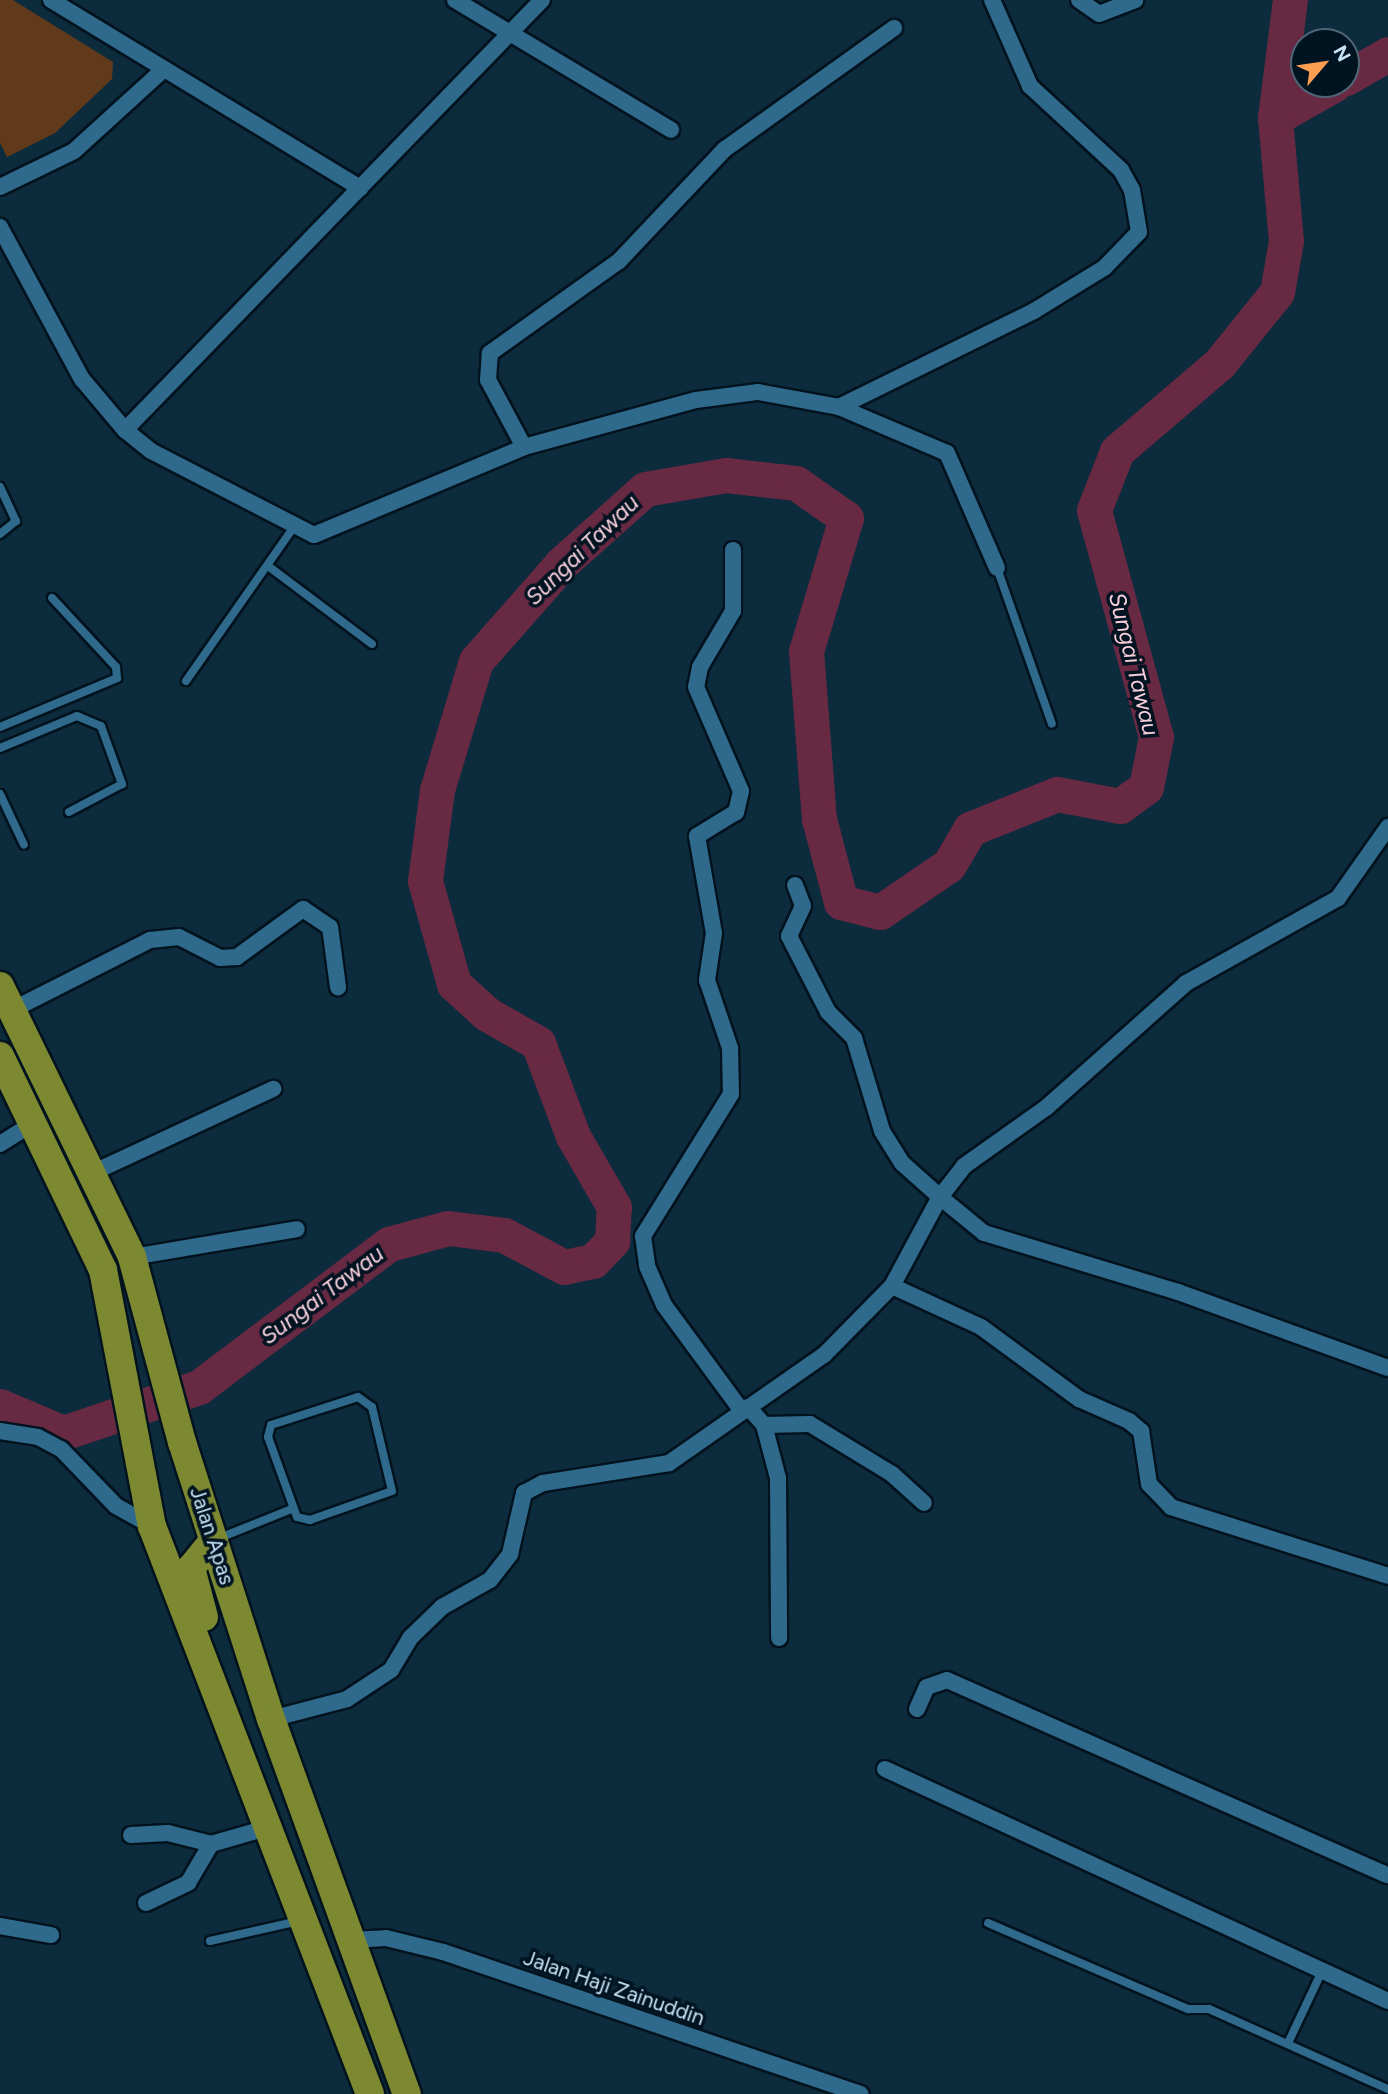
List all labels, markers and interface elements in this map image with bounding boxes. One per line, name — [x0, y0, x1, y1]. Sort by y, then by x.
north arrow — [1290, 28, 1360, 98]
text: N — [1328, 42, 1356, 66]
water label: Sungai Tawau — [520, 489, 644, 611]
water label: Sungai Tawau — [1103, 589, 1165, 739]
water label: Sungai Tawau — [255, 1240, 389, 1350]
street label: Jalan Apas — [184, 1484, 240, 1588]
street label: Jalan Haji Zainuddin — [520, 1945, 708, 2031]

